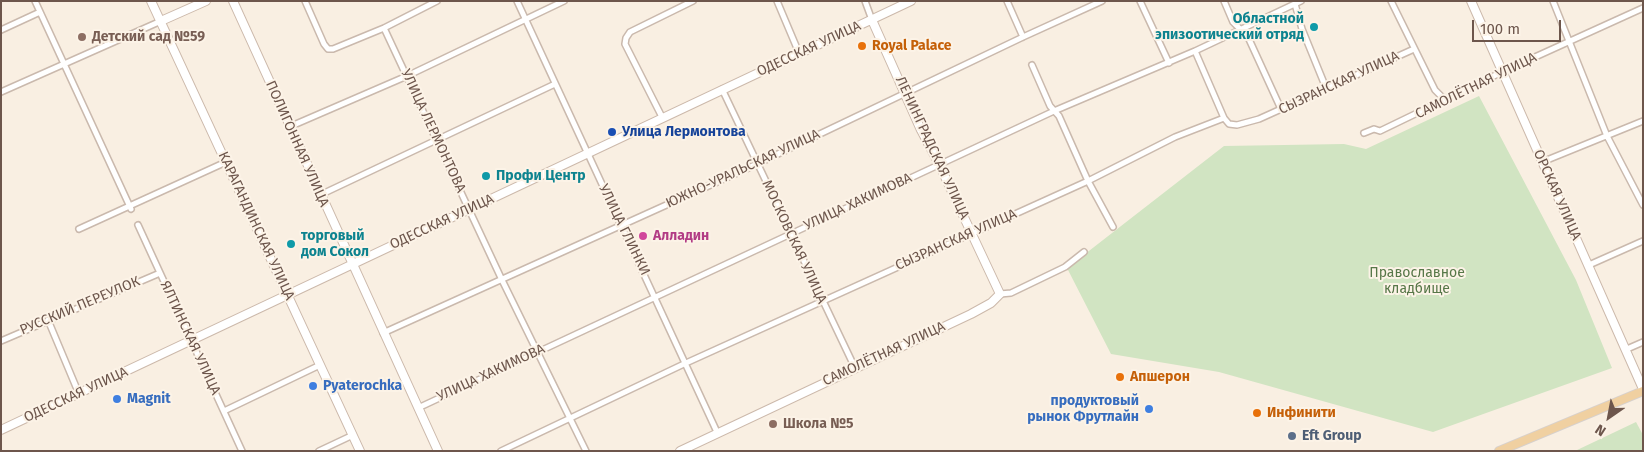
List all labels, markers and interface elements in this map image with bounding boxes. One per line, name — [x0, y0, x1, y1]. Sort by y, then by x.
scale bar — [1474, 10, 1563, 42]
place label: Областной эпизоотический отряд — [1155, 11, 1304, 44]
street label: ОДЕССКАЯ УЛИЦА — [754, 18, 864, 80]
text: 100 m — [1480, 20, 1520, 38]
marker: Областной эпизоотический отряд — [1308, 21, 1320, 33]
place label: Детский сад №59 — [92, 29, 205, 45]
marker: Детский сад №59 — [76, 31, 88, 43]
place label: Royal Palace — [872, 38, 952, 54]
marker: Royal Palace — [856, 40, 868, 52]
street label: СЫЗРАНСКАЯ УЛИЦА — [1276, 48, 1402, 118]
street label: САМОЛЁТНАЯ УЛИЦА — [1413, 49, 1539, 123]
street label: УЛИЦА ЛЕРМОНТОВА — [397, 67, 469, 195]
street label: ЛЕНИНГРАДСКАЯ УЛИЦА — [891, 74, 973, 222]
street label: ПОЛИГОННАЯ УЛИЦА — [262, 78, 332, 210]
place label: Улица Лермонтова — [622, 124, 746, 140]
marker: Улица Лермонтова — [606, 126, 618, 138]
street label: ЮЖНО-УРАЛЬСКАЯ УЛИЦА — [663, 126, 823, 212]
street label: ОРСКАЯ УЛИЦА — [1530, 147, 1584, 243]
street label: КАРАГАНДИНСКАЯ УЛИЦА — [214, 149, 298, 303]
place label: Профи Центр — [496, 168, 586, 184]
marker: Профи Центр — [480, 170, 492, 182]
street label: УЛИЦА ХАКИМОВА — [801, 170, 915, 234]
street label: МОСКОВСКАЯ УЛИЦА — [758, 178, 830, 306]
street label: УЛИЦА ГЛИНКИ — [595, 182, 653, 278]
street label: ОДЕССКАЯ УЛИЦА — [387, 191, 497, 253]
street label: СЫЗРАНСКАЯ УЛИЦА — [893, 206, 1019, 274]
place label: торговый дом Сокол — [301, 228, 369, 260]
place label: Алладин — [653, 228, 709, 244]
marker: Алладин — [637, 230, 649, 242]
marker: торговый дом Сокол — [285, 238, 297, 250]
park label: Православное кладбище — [1369, 265, 1465, 298]
street label: РУССКИЙ ПЕРЕУЛОК — [17, 273, 143, 339]
street label: ЯЛТИНСКАЯ УЛИЦА — [156, 278, 224, 398]
street label: САМОЛЁТНАЯ УЛИЦА — [820, 318, 948, 390]
street label: УЛИЦА ХАКИМОВА — [434, 341, 548, 405]
street label: ОДЕССКАЯ УЛИЦА — [21, 364, 131, 426]
place label: Апшерон — [1130, 369, 1190, 385]
marker: Апшерон — [1114, 371, 1126, 383]
place label: Pyaterochka — [323, 378, 402, 394]
marker: Pyaterochka — [307, 380, 319, 392]
place label: Magnit — [127, 391, 171, 407]
north arrow — [1584, 392, 1634, 442]
marker: Magnit — [111, 393, 123, 405]
place label: продуктовый рынок Фрутлайн — [1027, 393, 1139, 426]
marker: продуктовый рынок Фрутлайн — [1143, 403, 1155, 415]
place label: Инфинити — [1267, 405, 1336, 421]
marker: Инфинити — [1251, 407, 1263, 419]
place label: Школа №5 — [783, 416, 854, 432]
marker: Школа №5 — [767, 418, 779, 430]
text: N — [1592, 420, 1609, 440]
place label: Eft Group — [1302, 428, 1362, 444]
marker: Eft Group — [1286, 430, 1298, 442]

